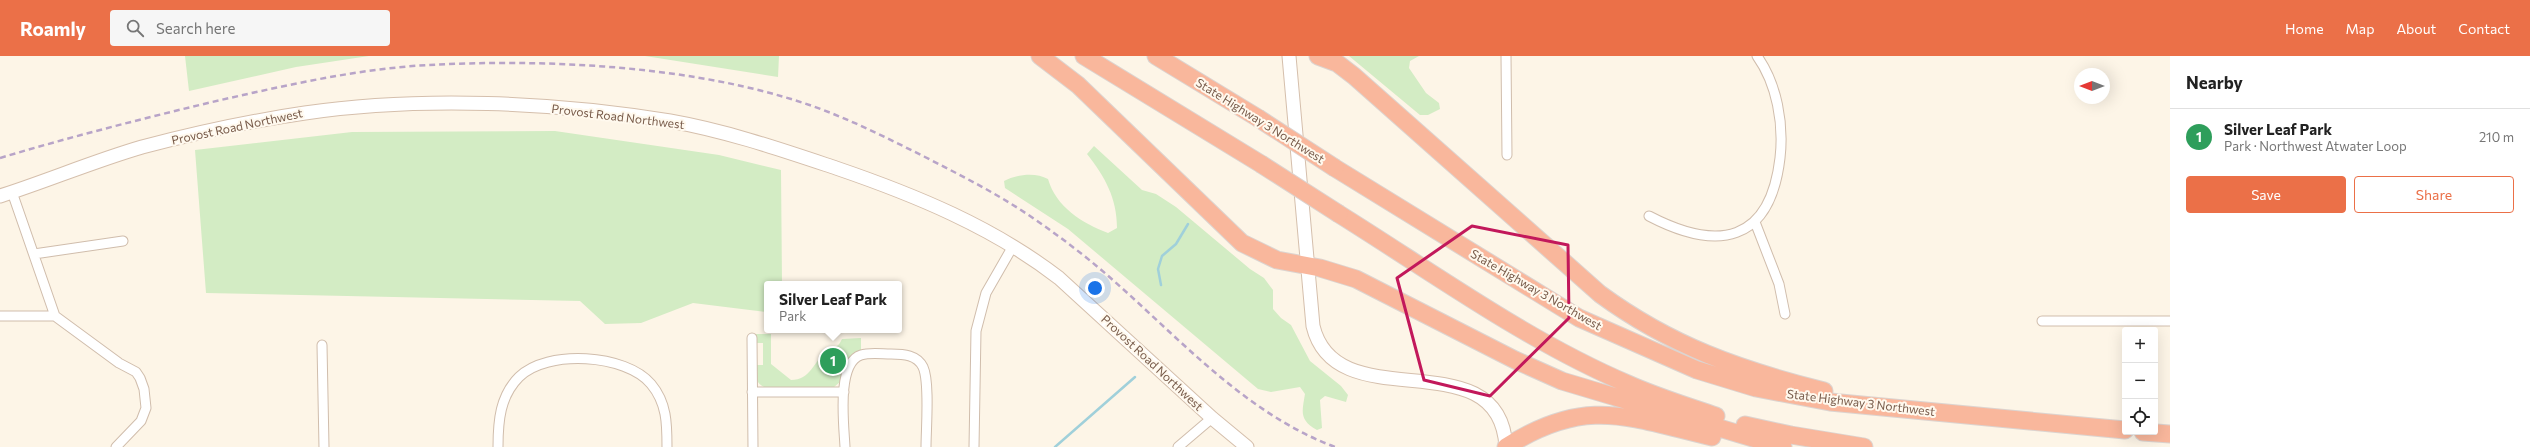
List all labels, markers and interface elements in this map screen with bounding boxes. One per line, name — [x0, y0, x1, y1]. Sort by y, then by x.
search box — [110, 10, 390, 46]
text: Roamly — [20, 17, 86, 40]
icon: search — [124, 17, 146, 39]
text: Search here — [156, 19, 235, 37]
text: Home — [2285, 20, 2324, 37]
text: Map — [2346, 20, 2374, 37]
text: About — [2396, 20, 2436, 37]
text: Contact — [2458, 20, 2510, 37]
north arrow — [2074, 68, 2110, 104]
text: Nearby — [2186, 72, 2243, 93]
street label: State Highway 3 Northwest — [1194, 75, 1327, 166]
street label: Provost Road Northwest — [551, 101, 685, 131]
street label: Provost Road Northwest — [170, 105, 304, 147]
text: Silver Leaf Park — [2224, 120, 2332, 138]
text: 1 — [2196, 129, 2202, 145]
text: 210 m — [2479, 129, 2514, 145]
text: Park · Northwest Atwater Loop — [2224, 138, 2407, 154]
button: Save — [2186, 176, 2346, 213]
button: Share — [2354, 176, 2514, 213]
street label: State Highway 3 Northwest — [1469, 246, 1605, 332]
your location — [1085, 278, 1105, 298]
popup — [764, 281, 902, 333]
text: Silver Leaf Park — [779, 290, 887, 308]
text: Park — [779, 308, 806, 324]
street label: Provost Road Northwest — [1099, 312, 1206, 413]
map controls — [2122, 327, 2158, 435]
button: + — [2122, 327, 2158, 363]
pin: 1 — [820, 346, 846, 376]
button: − — [2122, 363, 2158, 399]
street label: State Highway 3 Northwest — [1786, 386, 1936, 418]
button: locate — [2122, 399, 2158, 435]

